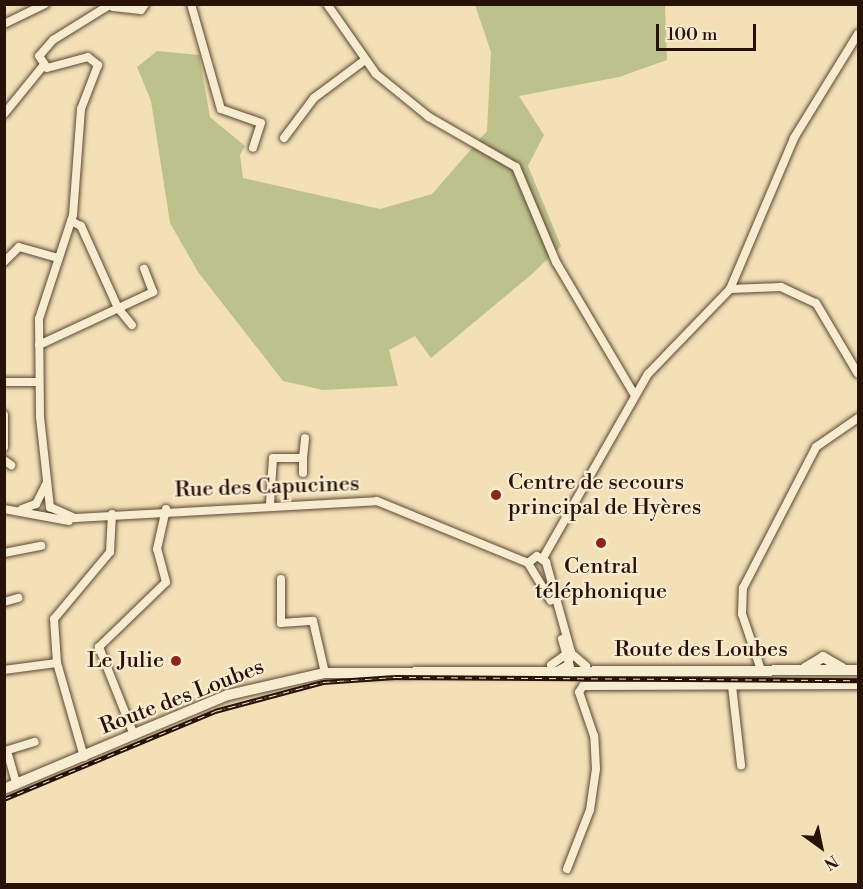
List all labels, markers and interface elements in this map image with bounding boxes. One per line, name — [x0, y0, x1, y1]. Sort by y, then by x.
scale bar — [659, 12, 760, 50]
text: 100 m — [667, 23, 718, 46]
place label: Centre de secours principal de Hyères — [508, 469, 701, 520]
street label: Rue des Capucines — [174, 471, 360, 503]
marker: Centre de secours principal de Hyères — [489, 488, 503, 502]
marker: Central téléphonique — [594, 536, 608, 550]
place label: Central téléphonique — [535, 553, 667, 604]
street label: Route des Loubes — [614, 637, 788, 663]
place label: Le Julie — [87, 648, 164, 674]
street label: Route des Loubes — [96, 654, 268, 740]
marker: Le Julie — [169, 654, 183, 668]
north arrow — [791, 817, 851, 877]
text: N — [820, 850, 842, 874]

